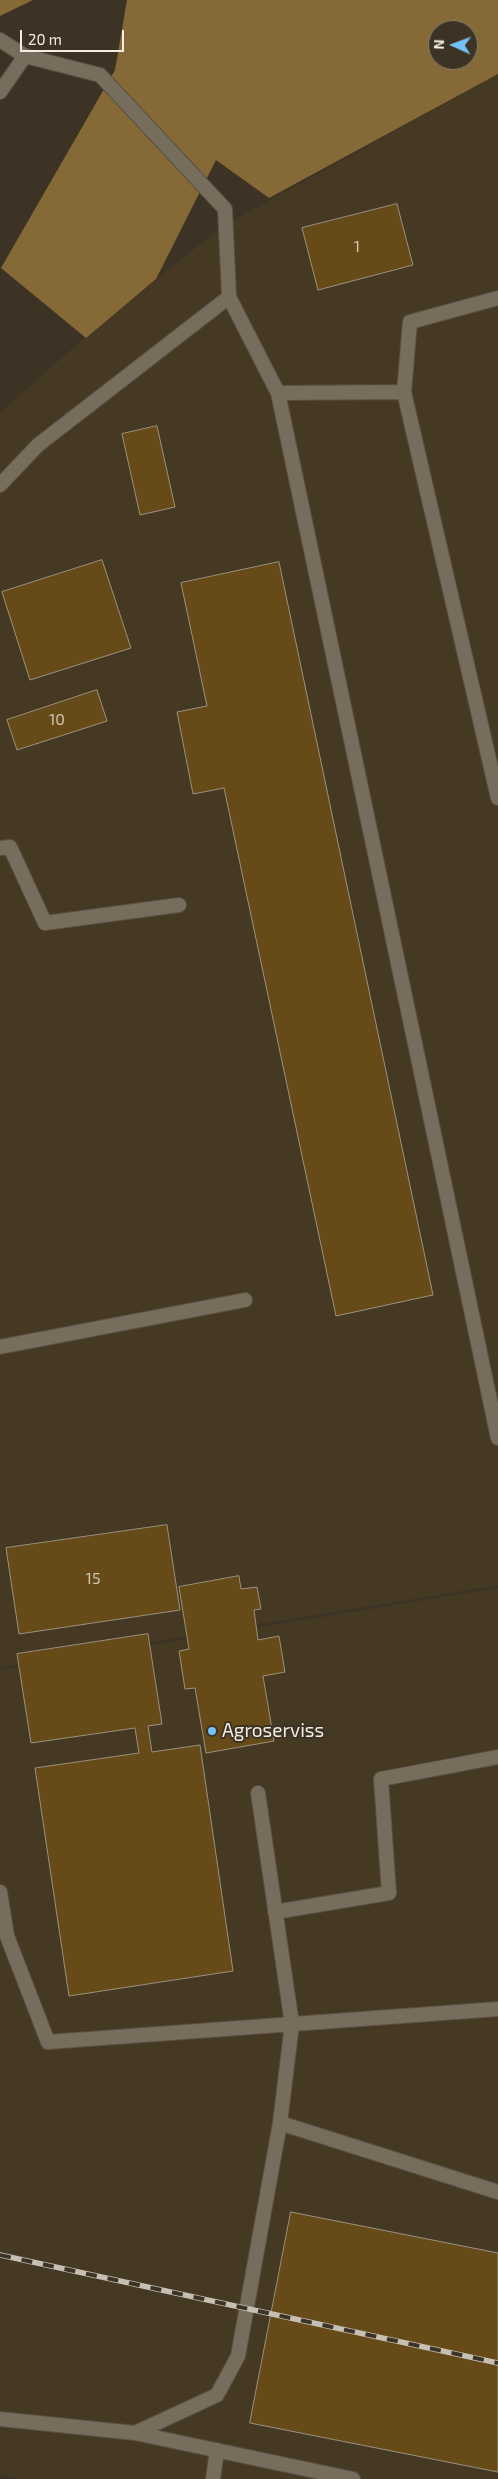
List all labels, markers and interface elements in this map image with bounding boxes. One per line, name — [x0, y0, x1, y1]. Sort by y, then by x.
scale bar — [22, 20, 126, 52]
north arrow — [428, 20, 478, 70]
text: 20 m — [28, 30, 62, 48]
text: N — [430, 39, 447, 50]
house number: 1 — [354, 237, 360, 257]
house number: 10 — [49, 710, 65, 730]
house number: 15 — [86, 1569, 100, 1589]
place label: Agroserviss — [222, 1720, 324, 1742]
marker: Agroserviss — [206, 1725, 218, 1737]

